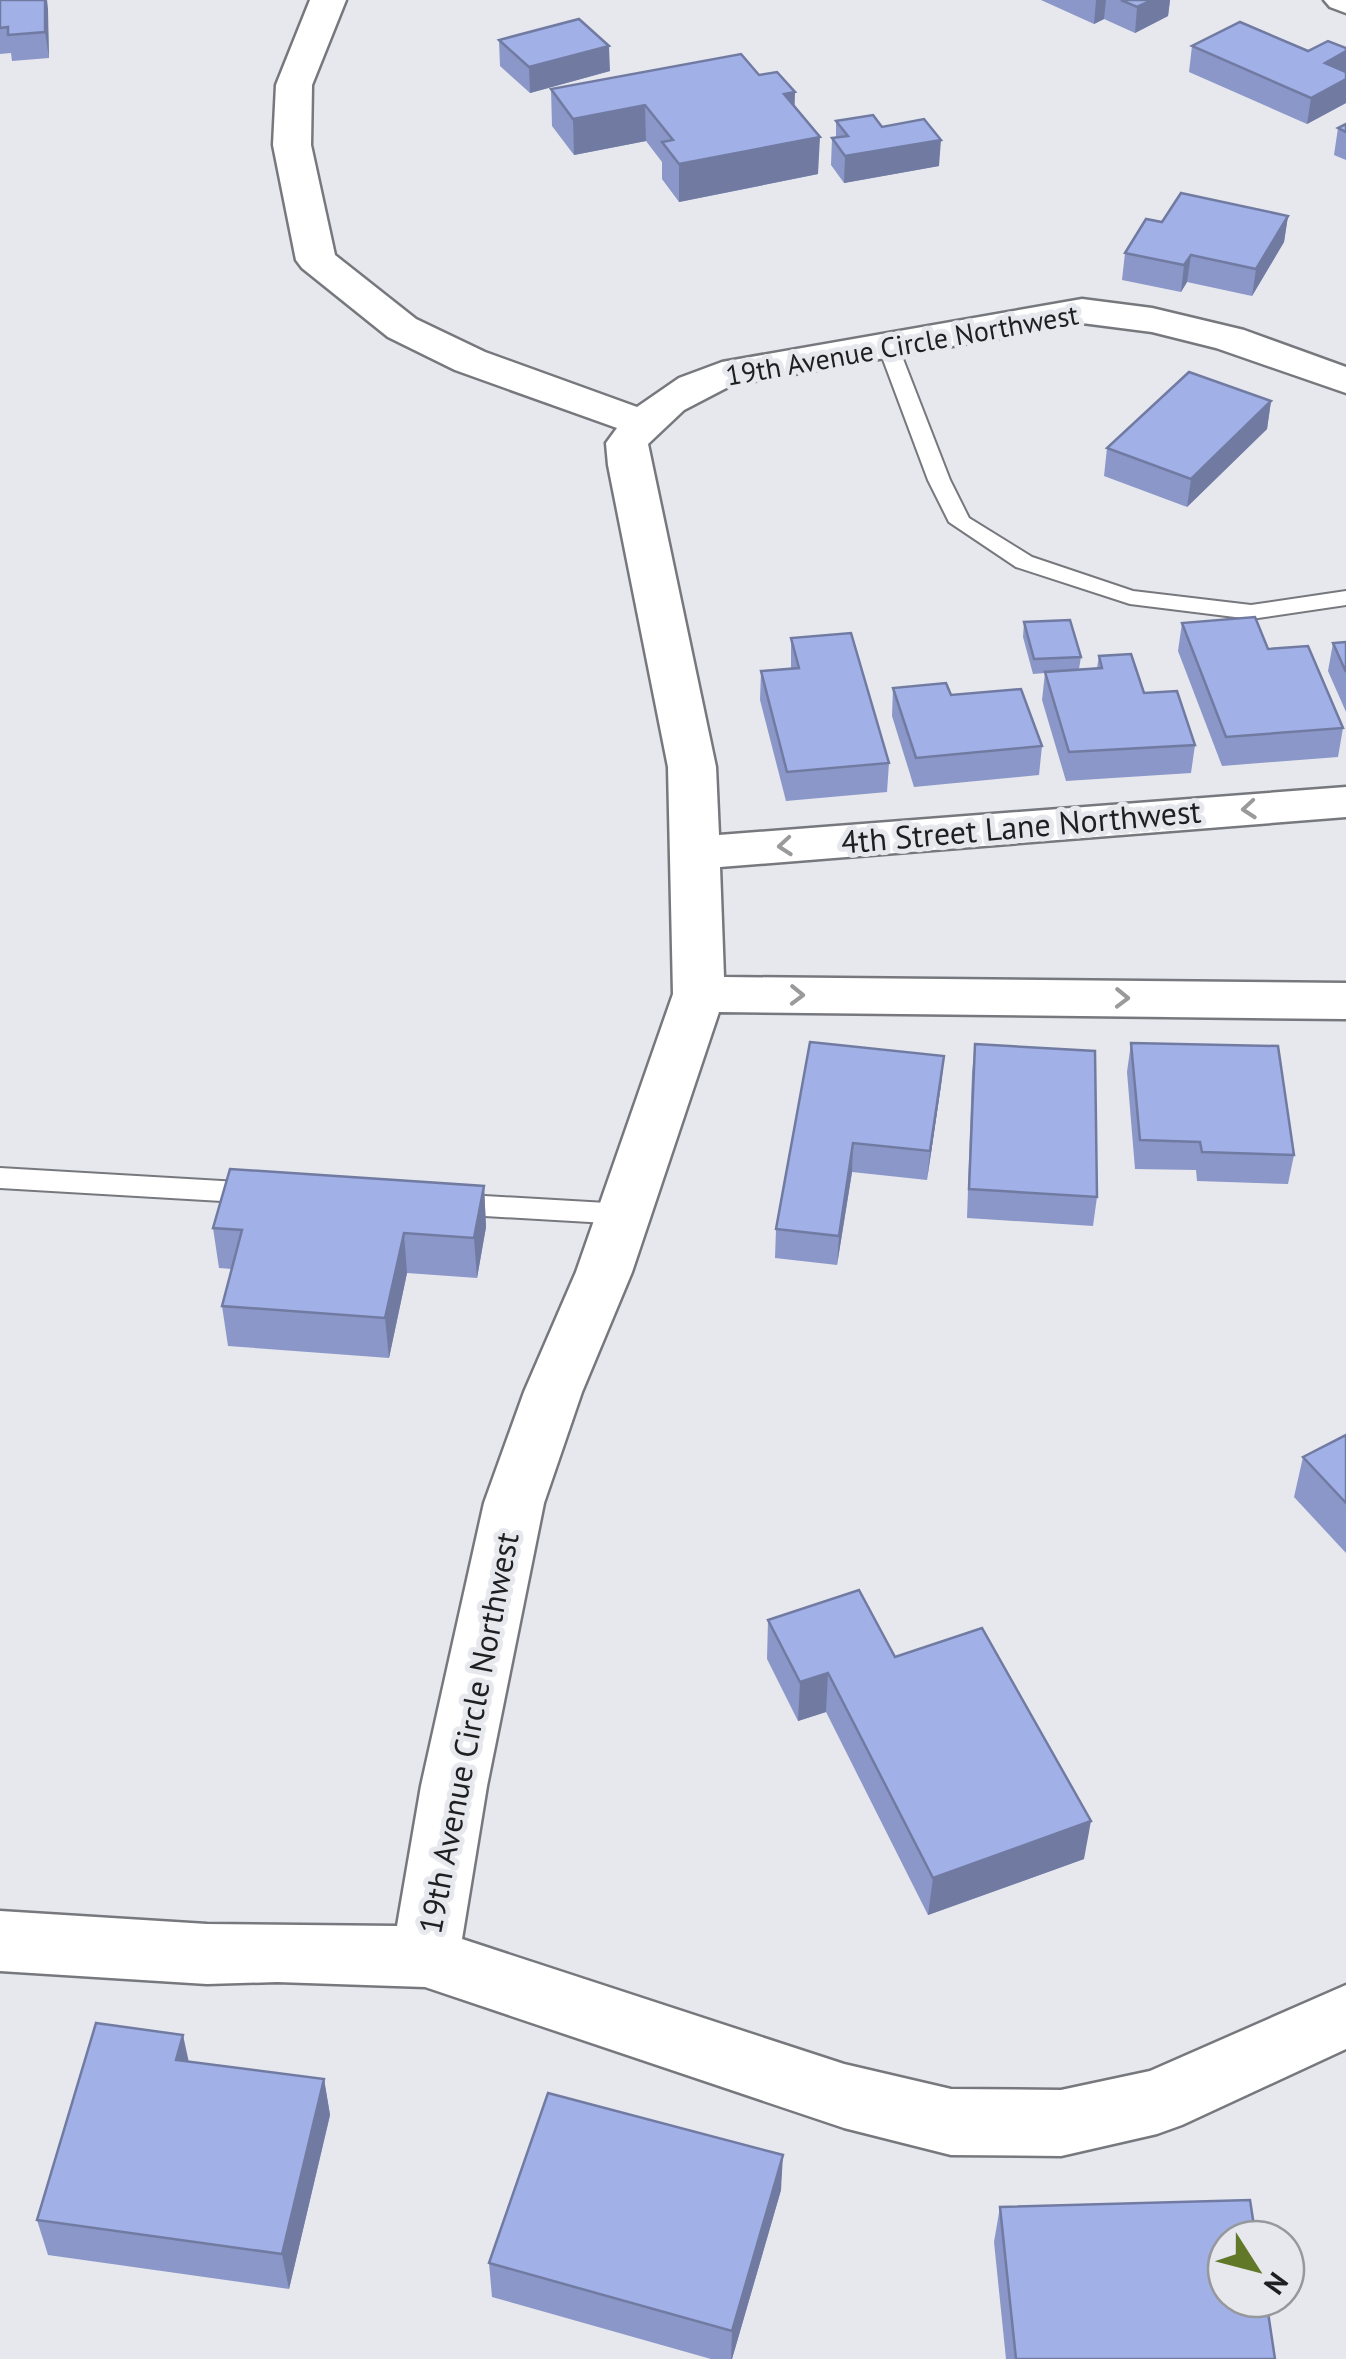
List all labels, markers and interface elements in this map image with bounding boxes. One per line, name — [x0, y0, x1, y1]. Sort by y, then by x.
street label: 19th Avenue Circle Northwest — [723, 295, 1081, 394]
street label: 4th Street Lane Northwest — [839, 789, 1203, 863]
one-way arrow — [1240, 798, 1256, 820]
one-way arrow — [777, 835, 793, 856]
one-way arrow — [790, 984, 805, 1006]
one-way arrow — [1114, 987, 1130, 1009]
street label: 19th Avenue Circle Northwest — [408, 1528, 528, 1937]
north arrow — [1206, 2219, 1306, 2319]
text: N — [1256, 2266, 1297, 2302]

